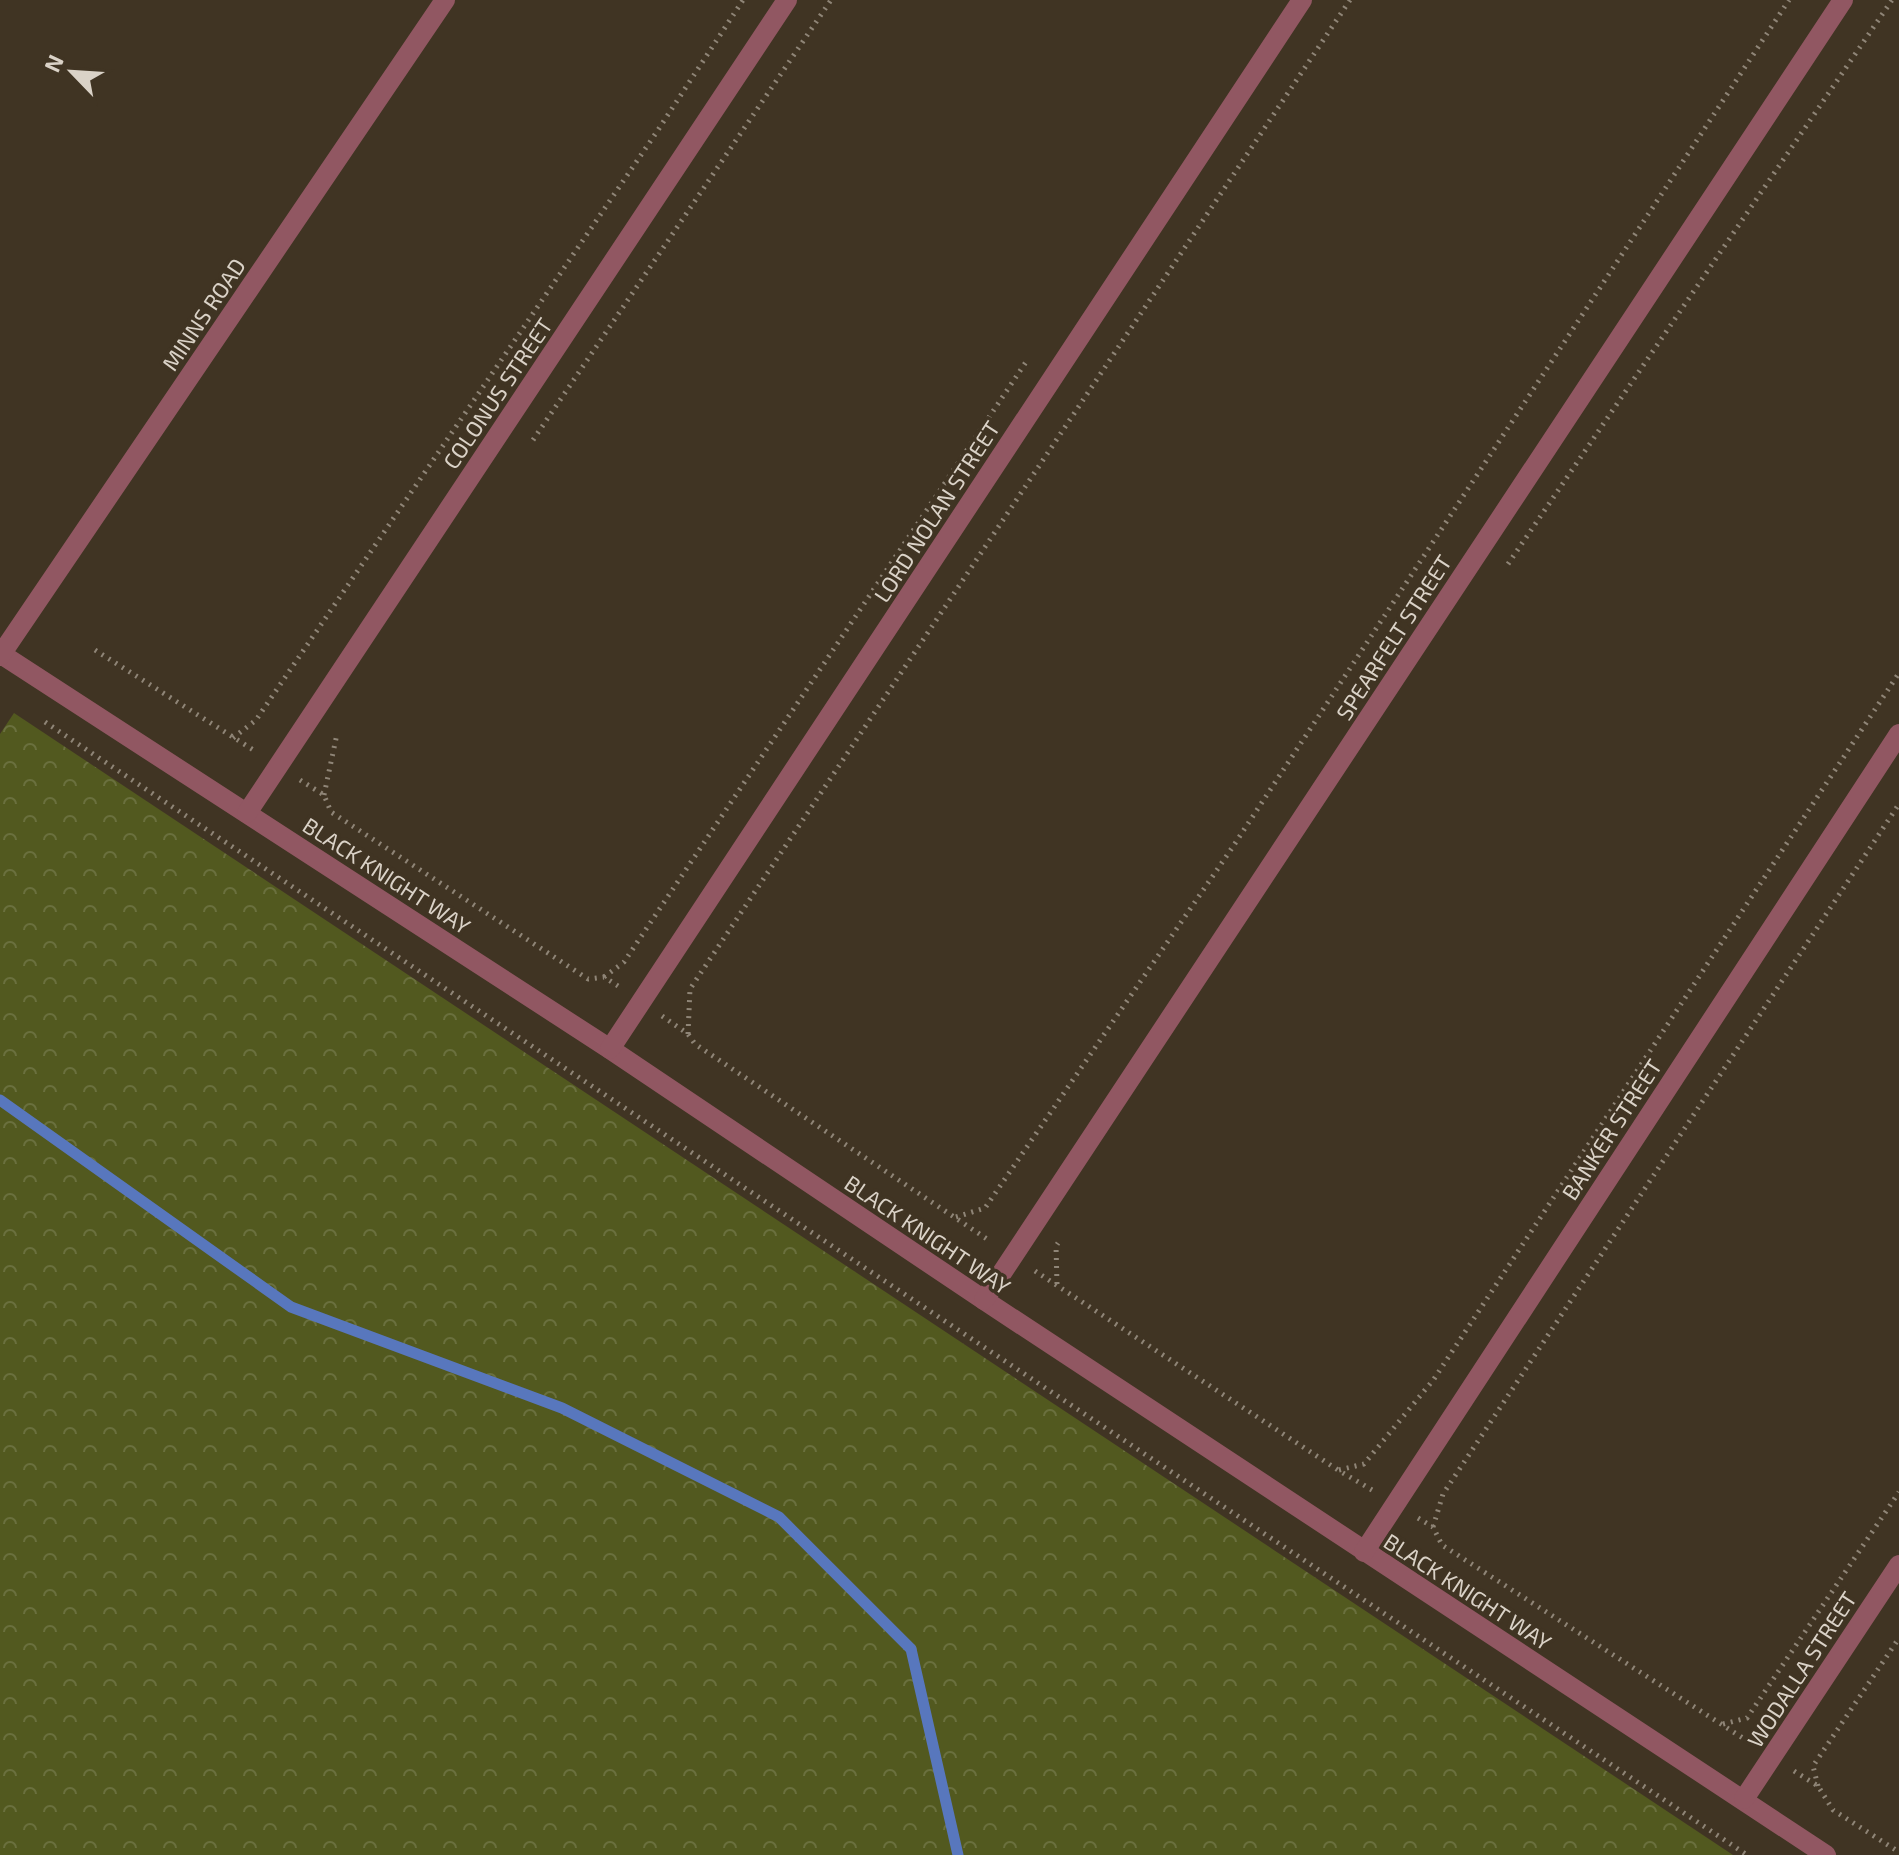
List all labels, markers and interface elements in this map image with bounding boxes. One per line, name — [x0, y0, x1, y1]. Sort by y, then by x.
north arrow — [32, 32, 112, 112]
text: N — [38, 50, 68, 76]
street label: MINNS ROAD — [156, 253, 250, 375]
street label: COLONUS STREET — [437, 313, 557, 473]
street label: LORD NOLAN STREET — [868, 415, 1004, 606]
street label: SPEARFELT STREET — [1330, 549, 1456, 724]
street label: BLACK KNIGHT WAY — [299, 811, 476, 939]
street label: BANKER STREET — [1556, 1054, 1666, 1204]
street label: BLACK KNIGHT WAY — [840, 1169, 1016, 1299]
street label: BLACK KNIGHT WAY — [1380, 1527, 1557, 1655]
street label: WODALLA STREET — [1741, 1586, 1861, 1752]

